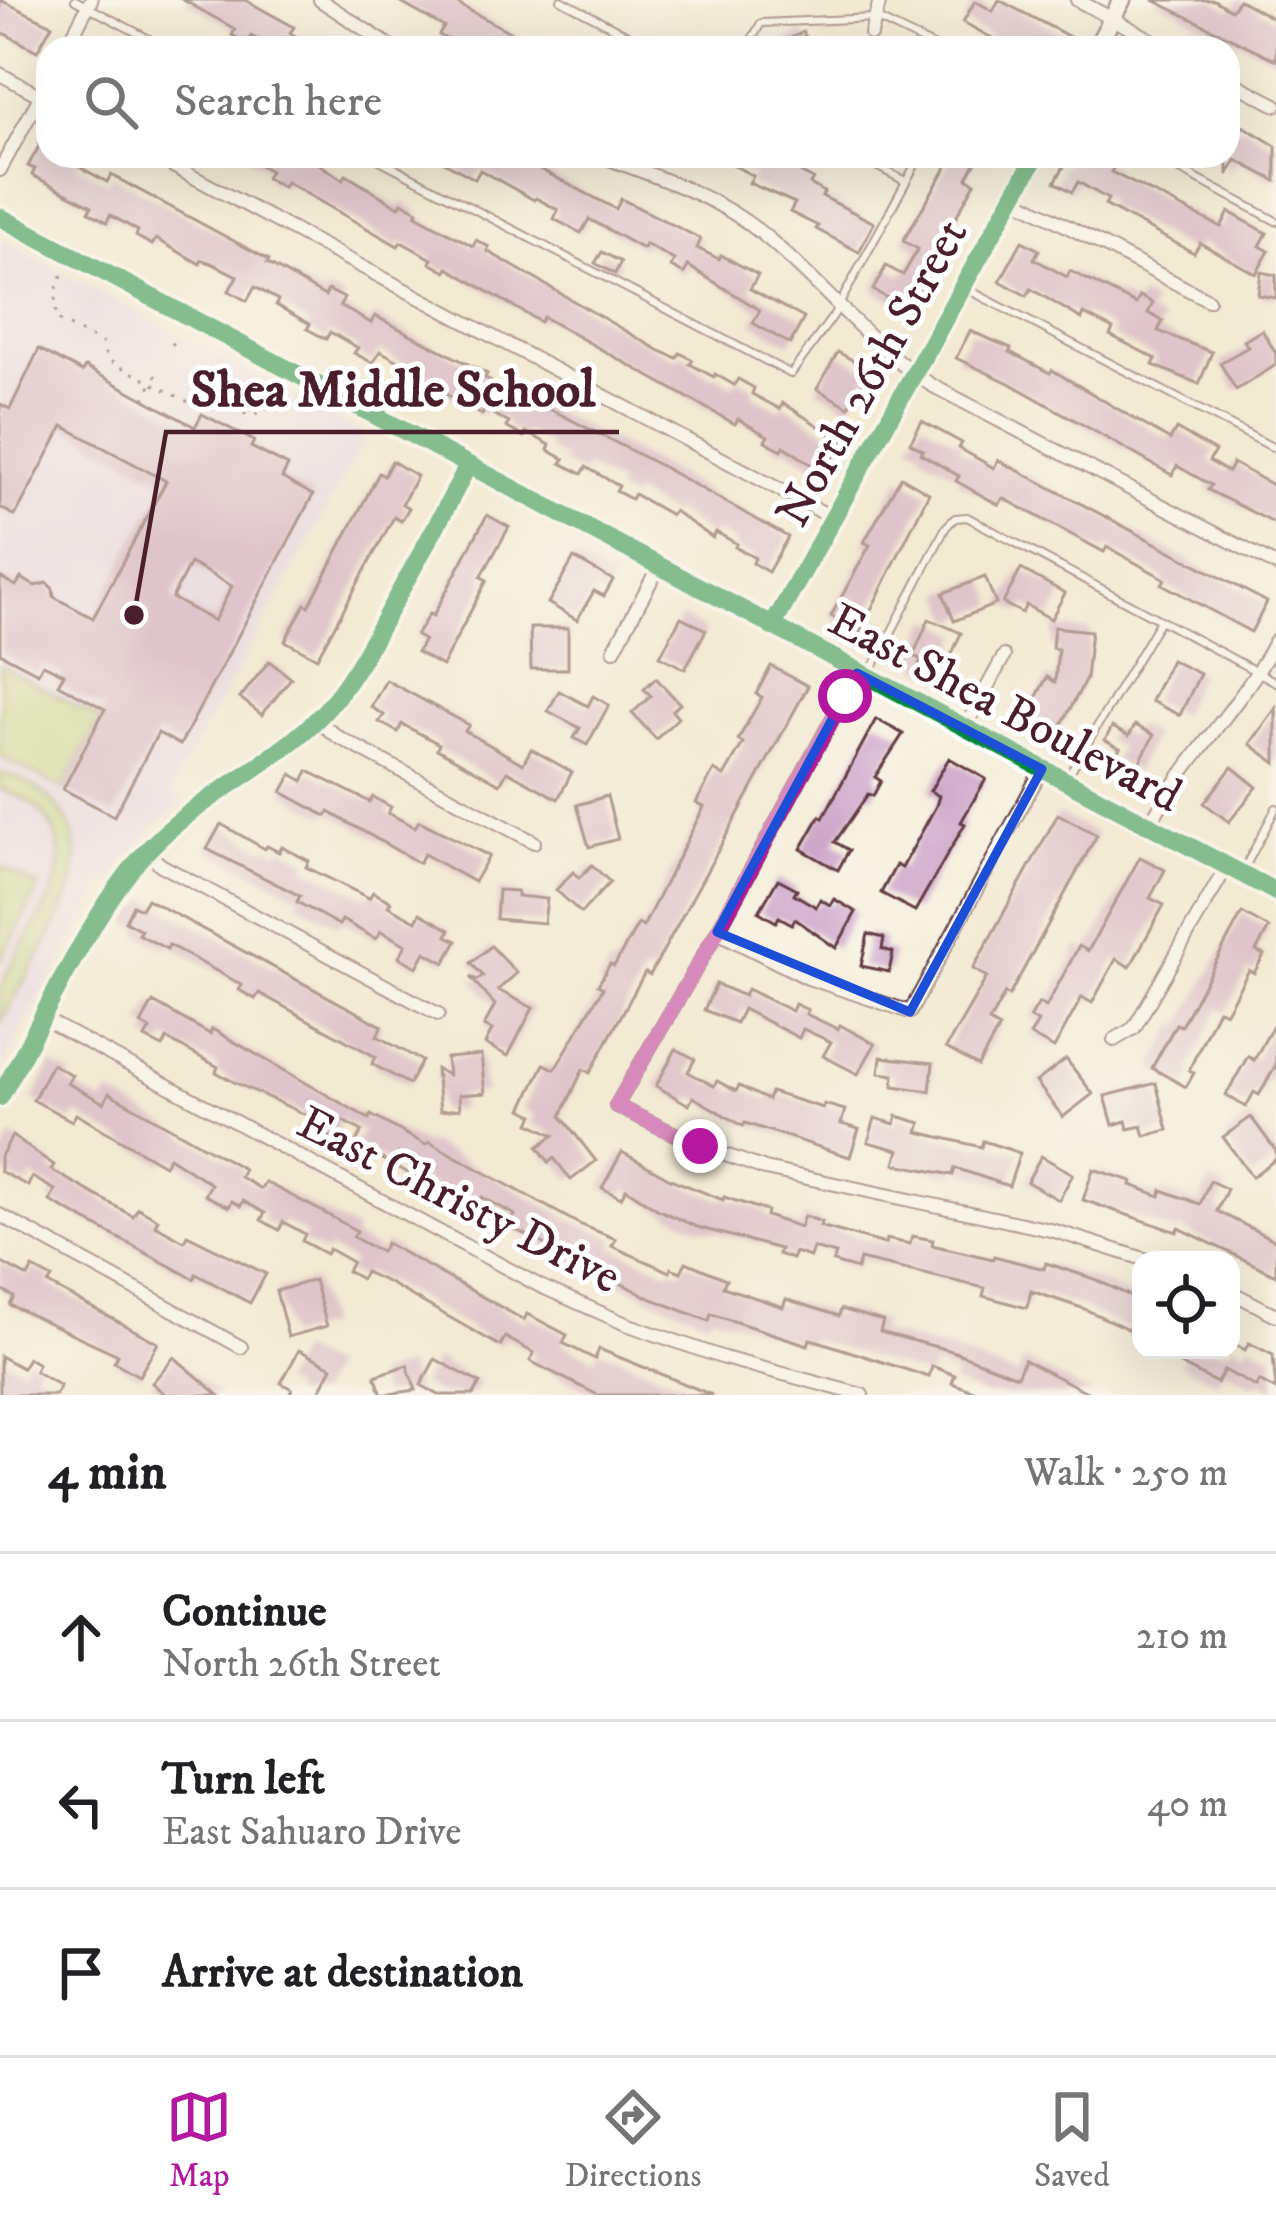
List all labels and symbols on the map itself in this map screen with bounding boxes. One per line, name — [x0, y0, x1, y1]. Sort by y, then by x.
street label: North 26th Street — [763, 209, 982, 538]
callout: Shea Middle School — [166, 345, 619, 432]
text: Shea Middle School — [191, 359, 596, 423]
street label: East Shea Boulevard — [818, 590, 1191, 827]
route start — [818, 669, 872, 723]
street label: East Christy Drive — [287, 1093, 630, 1308]
route end — [673, 1119, 727, 1173]

